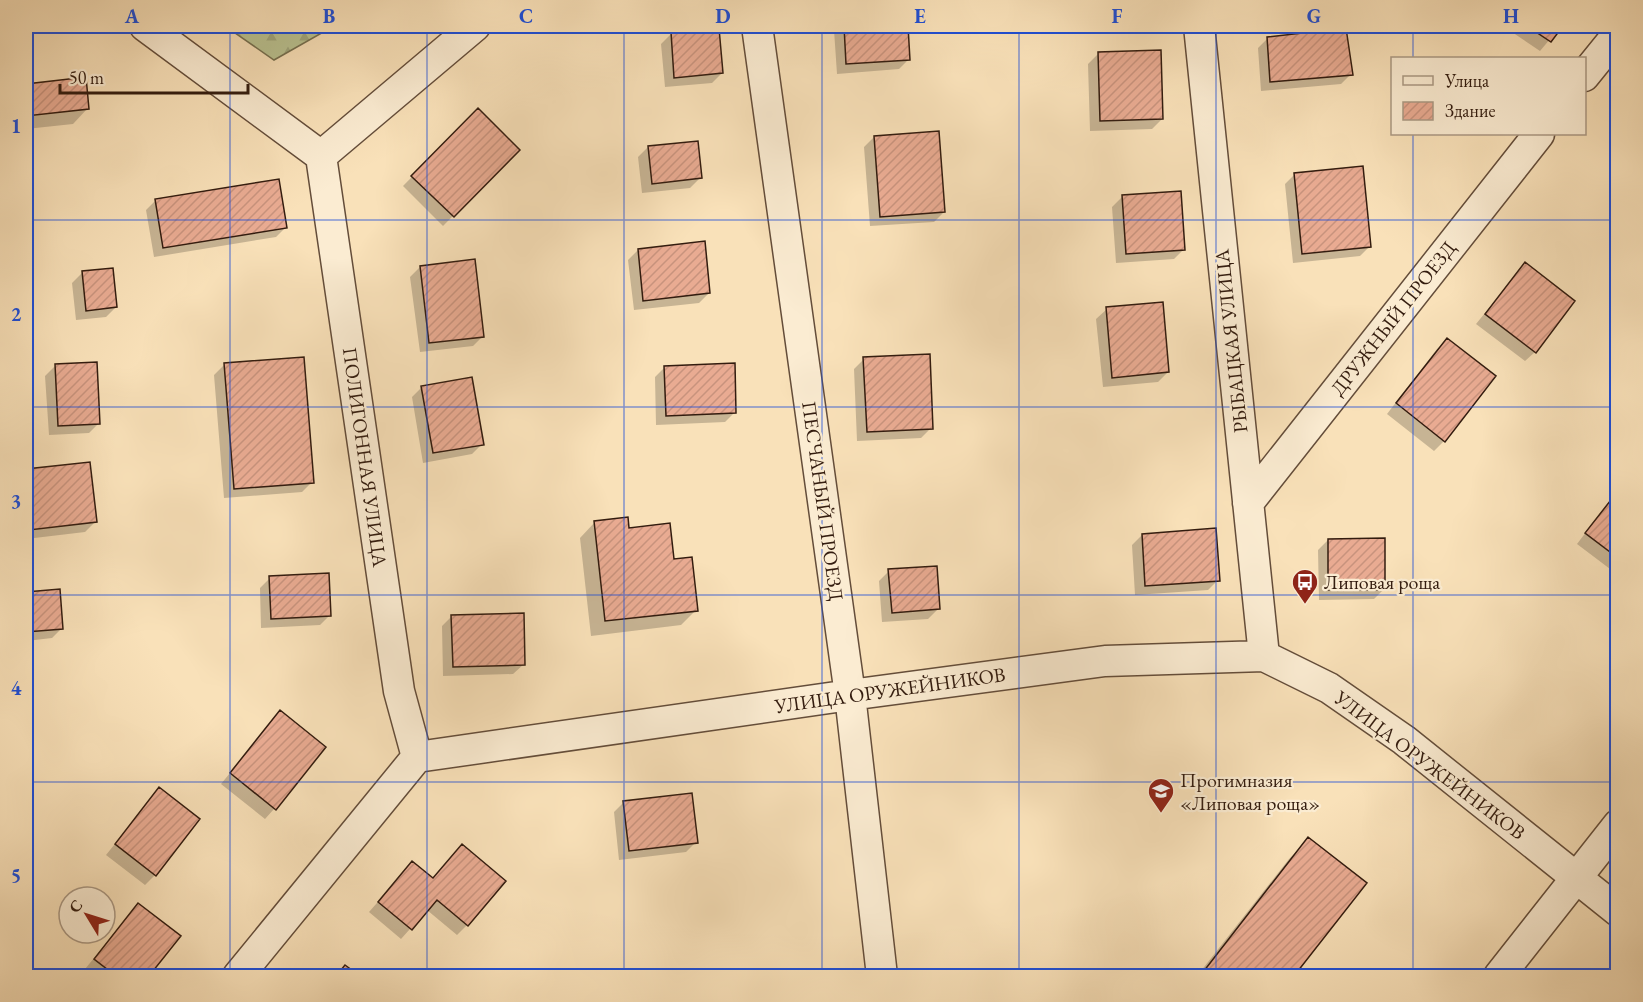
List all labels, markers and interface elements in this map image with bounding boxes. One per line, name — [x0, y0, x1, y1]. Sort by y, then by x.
text: A — [124, 3, 140, 29]
text: B — [323, 3, 335, 29]
text: C — [519, 3, 533, 29]
text: D — [715, 3, 731, 29]
text: E — [914, 3, 926, 29]
text: F — [1112, 3, 1123, 29]
text: G — [1307, 3, 1321, 29]
text: H — [1503, 3, 1519, 29]
scale bar — [60, 57, 248, 95]
legend — [1391, 57, 1586, 135]
text: 50 m — [69, 66, 104, 89]
text: Улица — [1444, 69, 1490, 92]
text: Здание — [1445, 99, 1495, 122]
text: 1 — [11, 113, 21, 139]
street label: ДРУЖНЫЙ ПРОЕЗД — [1324, 235, 1462, 401]
street label: РЫБАЦКАЯ УЛИЦА — [1208, 248, 1254, 434]
text: 2 — [11, 301, 22, 327]
street label: ПОЛИГОННАЯ УЛИЦА — [337, 346, 393, 569]
street label: ПЕСЧАНЫЙ ПРОЕЗД — [796, 399, 850, 603]
text: 3 — [11, 488, 21, 514]
bus stop icon: Липовая роща — [1290, 567, 1320, 605]
place label: Липовая роща — [1324, 569, 1440, 595]
street label: УЛИЦА ОРУЖЕЙНИКОВ — [772, 661, 1007, 719]
text: 4 — [11, 675, 22, 701]
street label: УЛИЦА ОРУЖЕЙНИКОВ — [1328, 684, 1531, 845]
place label: Прогимназия «Липовая роща» — [1180, 767, 1320, 816]
school or university icon: Прогимназия «Липовая роща» — [1146, 776, 1176, 814]
text: 5 — [11, 862, 21, 888]
north arrow — [57, 885, 117, 945]
text: С — [64, 895, 87, 917]

